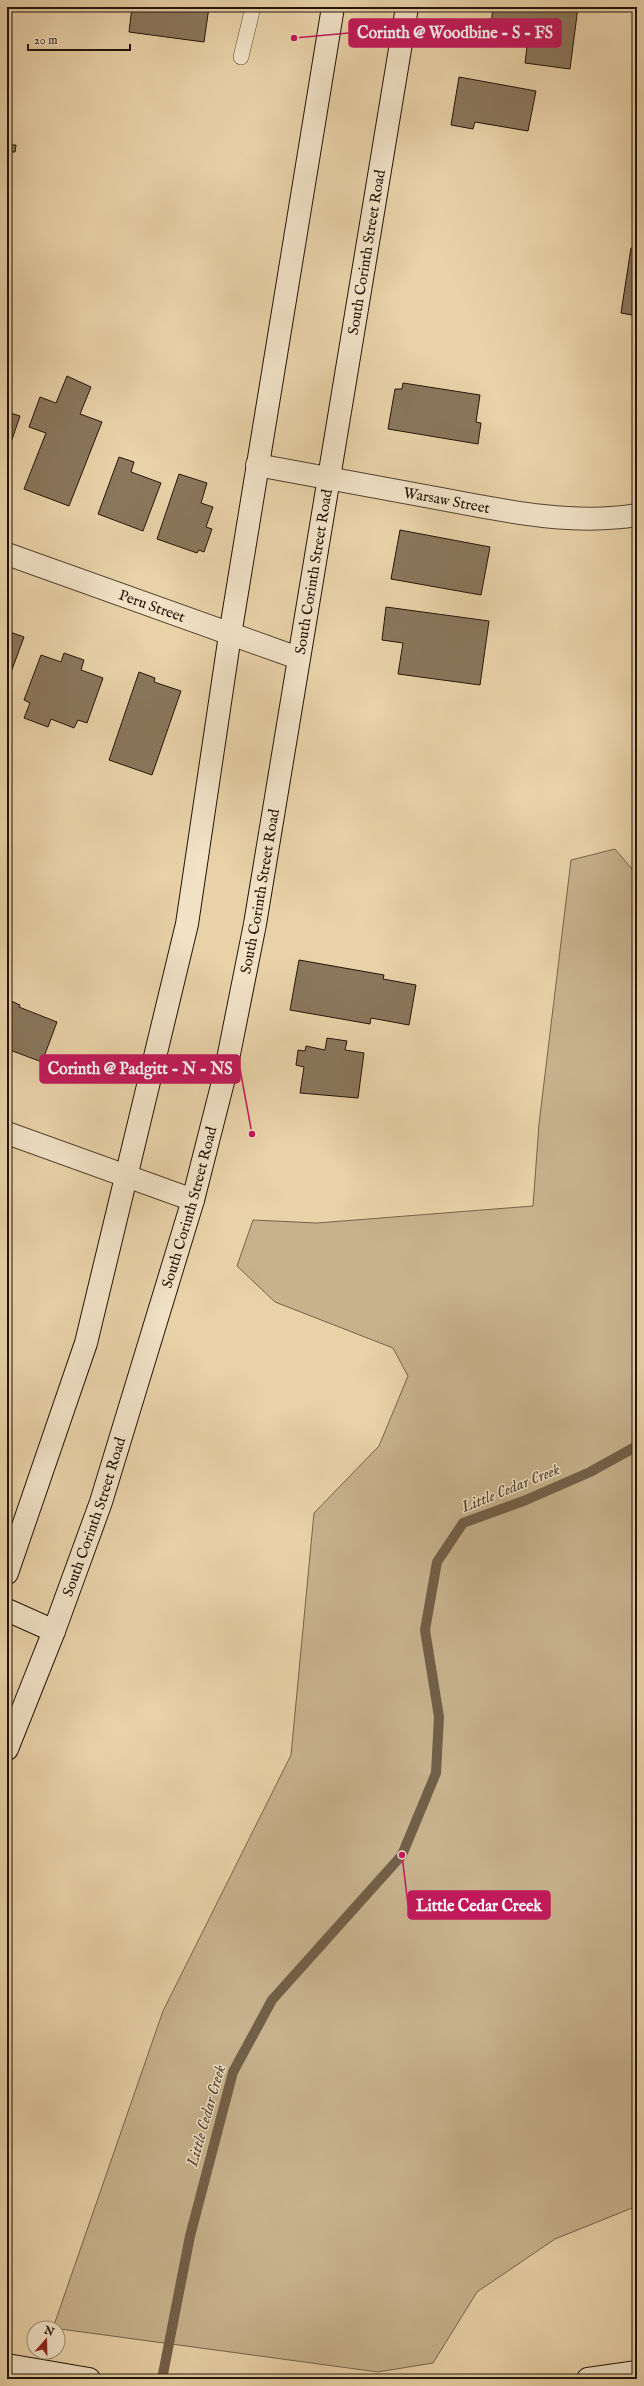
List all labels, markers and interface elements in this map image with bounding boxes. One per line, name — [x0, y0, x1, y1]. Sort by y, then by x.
callout: Corinth @ Woodbine - S - FS — [349, 19, 561, 47]
text: Corinth @ Woodbine - S - FS — [357, 24, 553, 44]
scale bar — [28, 26, 130, 52]
text: 20 m — [34, 33, 57, 48]
street label: South Corinth Street Road — [343, 167, 390, 336]
street label: Warsaw Street — [402, 483, 491, 517]
street label: South Corinth Street Road — [290, 487, 337, 656]
street label: Peru Street — [116, 585, 188, 626]
street label: South Corinth Street Road — [236, 806, 284, 975]
callout: Corinth @ Padgitt - N - NS — [40, 1055, 240, 1083]
text: Corinth @ Padgitt - N - NS — [48, 1060, 232, 1080]
street label: South Corinth Street Road — [157, 1123, 221, 1290]
street label: South Corinth Street Road — [58, 1434, 130, 1599]
water label: Little Cedar Creek — [458, 1460, 564, 1518]
callout: Little Cedar Creek — [408, 1891, 550, 1919]
text: Little Cedar Creek — [416, 1897, 542, 1917]
water label: Little Cedar Creek — [183, 2062, 231, 2170]
north arrow — [26, 2320, 66, 2360]
text: N — [41, 2323, 56, 2340]

